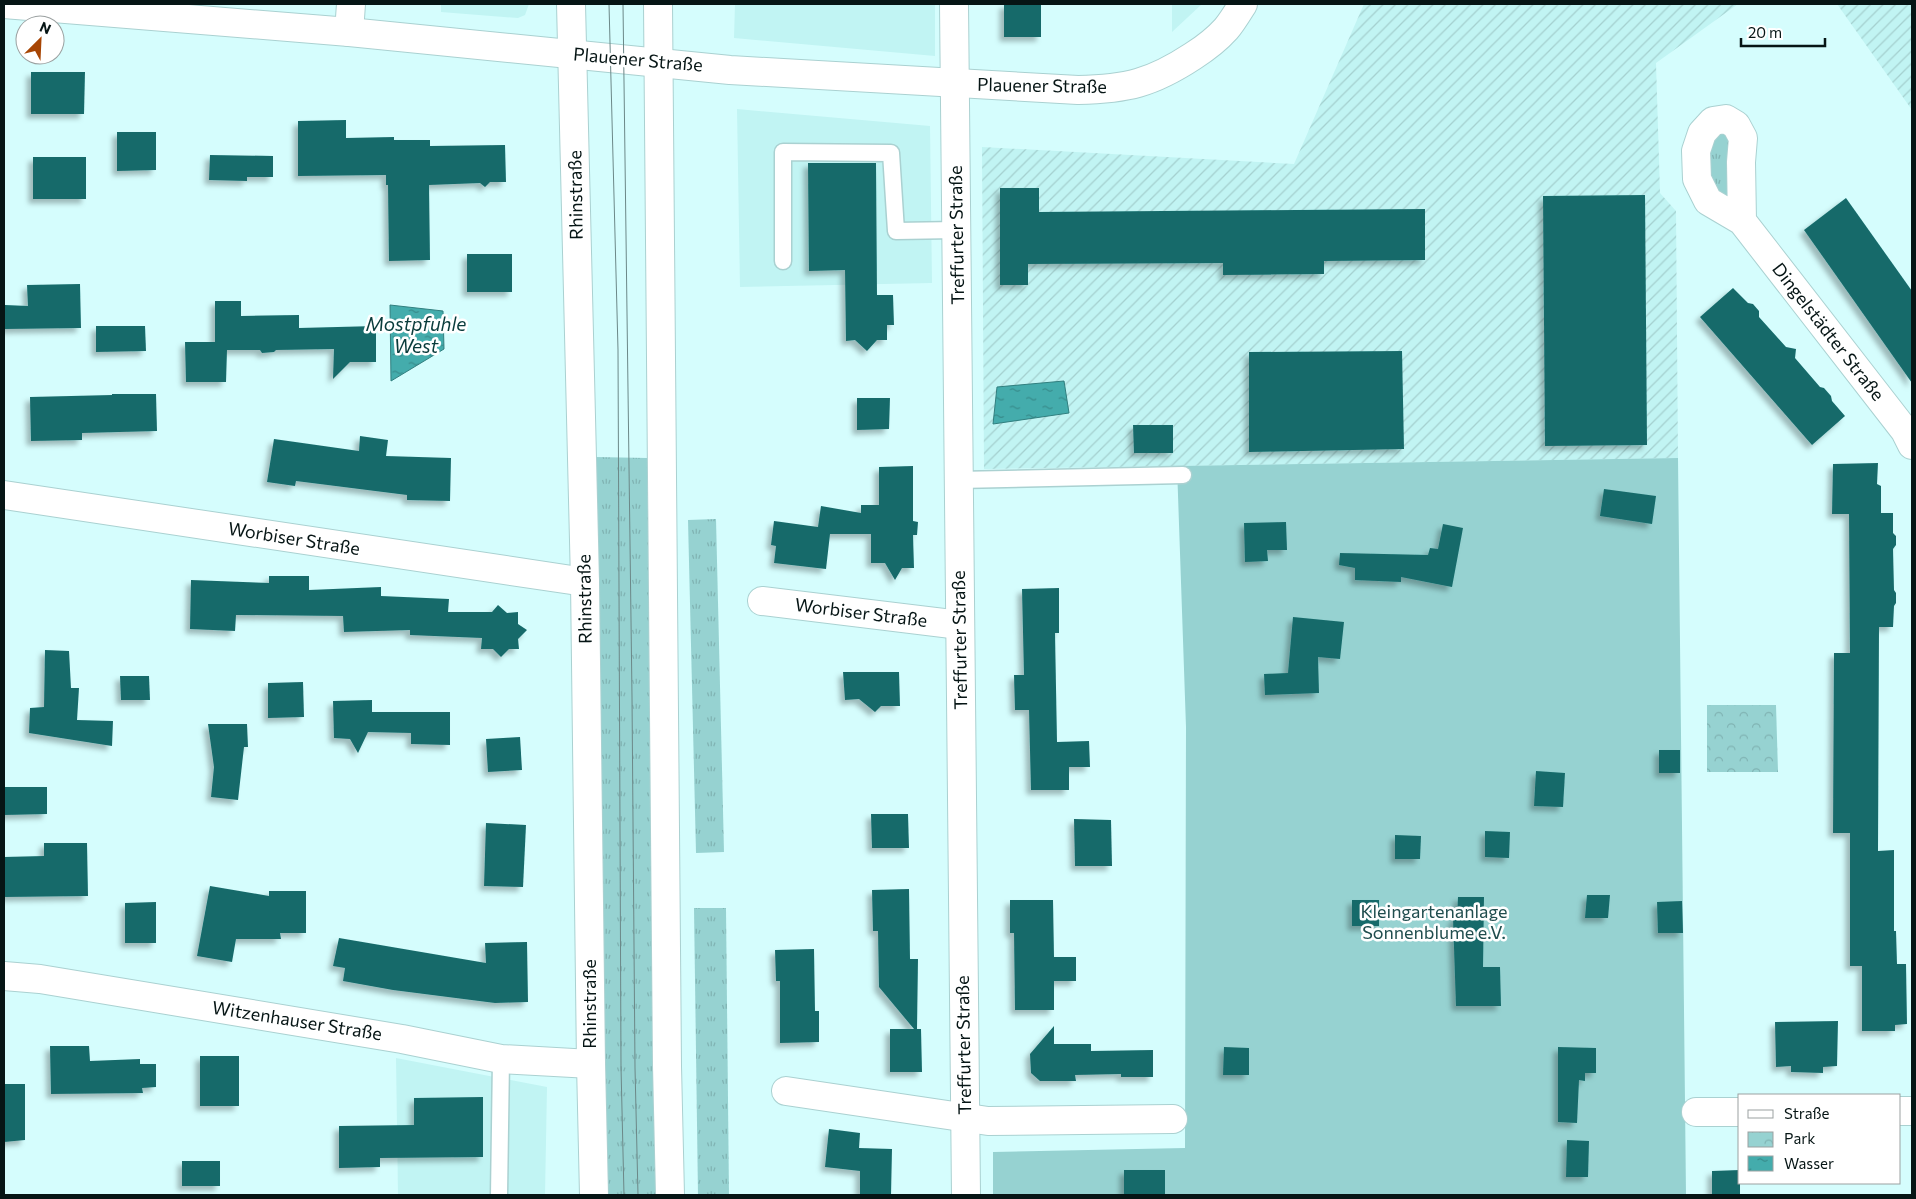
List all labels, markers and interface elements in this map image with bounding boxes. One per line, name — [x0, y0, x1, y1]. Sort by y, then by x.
north arrow — [15, 15, 65, 65]
scale bar — [1741, 15, 1825, 47]
text: N — [37, 18, 54, 38]
text: 20 m — [1748, 23, 1782, 41]
street label: Plauener Straße — [572, 42, 704, 76]
street label: Plauener Straße — [977, 73, 1107, 97]
street label: Rhinstraße — [563, 150, 587, 240]
street label: Treffurter Straße — [944, 165, 968, 305]
street label: Dingelstädter Straße — [1768, 258, 1889, 405]
water label: Mostpfuhle West — [366, 312, 466, 357]
street label: Worbiser Straße — [227, 517, 362, 559]
street label: Rhinstraße — [572, 554, 596, 644]
street label: Treffurter Straße — [947, 570, 971, 710]
street label: Worbiser Straße — [794, 593, 929, 631]
park label: Kleingartenanlage Sonnenblume e.V. — [1360, 900, 1508, 943]
street label: Rhinstraße — [578, 959, 600, 1049]
street label: Treffurter Straße — [951, 975, 975, 1115]
street label: Witzenhauser Straße — [211, 996, 384, 1044]
legend — [1738, 1094, 1901, 1184]
text: Straße — [1784, 1104, 1830, 1122]
text: Park — [1784, 1129, 1815, 1147]
text: Wasser — [1784, 1154, 1834, 1172]

